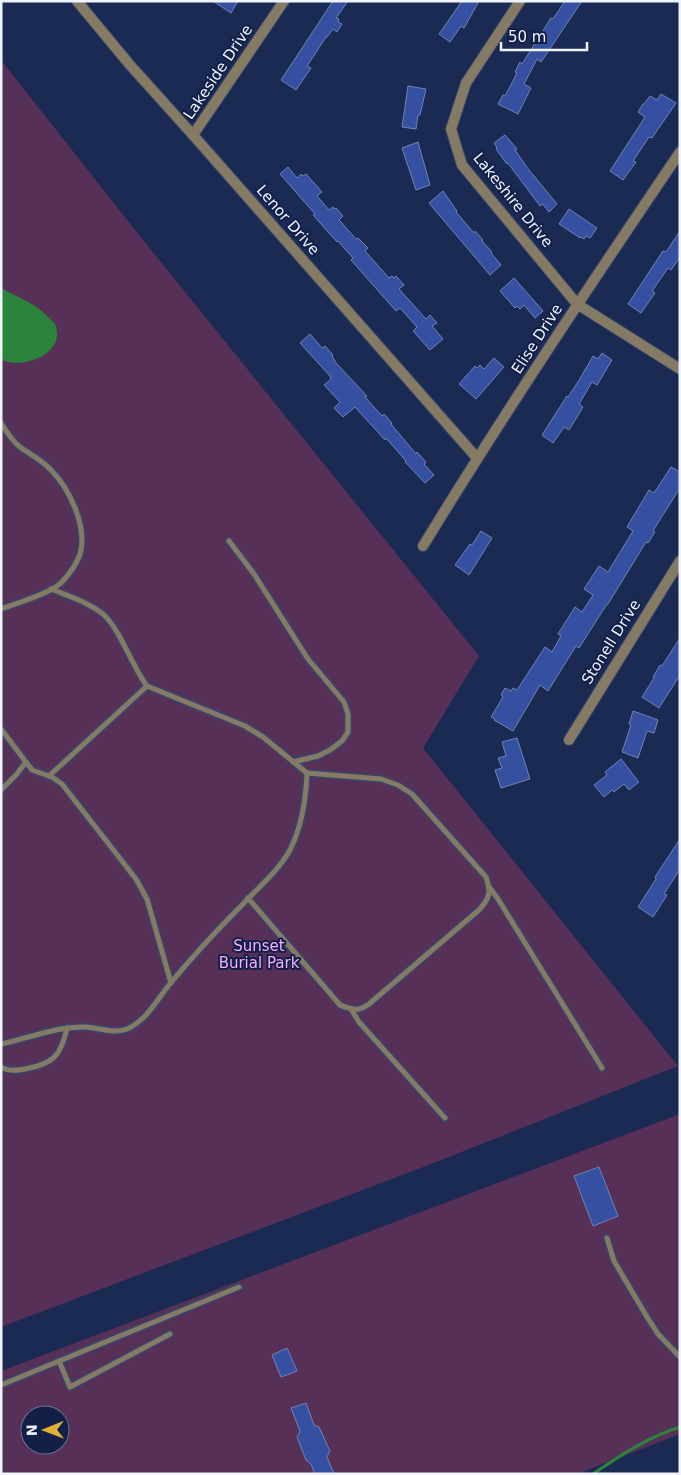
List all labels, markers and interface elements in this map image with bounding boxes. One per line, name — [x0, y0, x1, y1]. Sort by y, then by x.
scale bar — [501, 20, 587, 52]
street label: Lakeside Drive — [180, 21, 256, 123]
text: 50 m — [508, 28, 546, 46]
street label: Lakeshire Drive — [469, 149, 557, 251]
street label: Lenor Drive — [253, 181, 323, 259]
street label: Elise Drive — [508, 301, 566, 377]
street label: Stonell Drive — [578, 596, 644, 688]
park label: Sunset Burial Park — [219, 937, 300, 972]
north arrow — [20, 1405, 70, 1455]
text: N — [24, 1424, 40, 1436]

